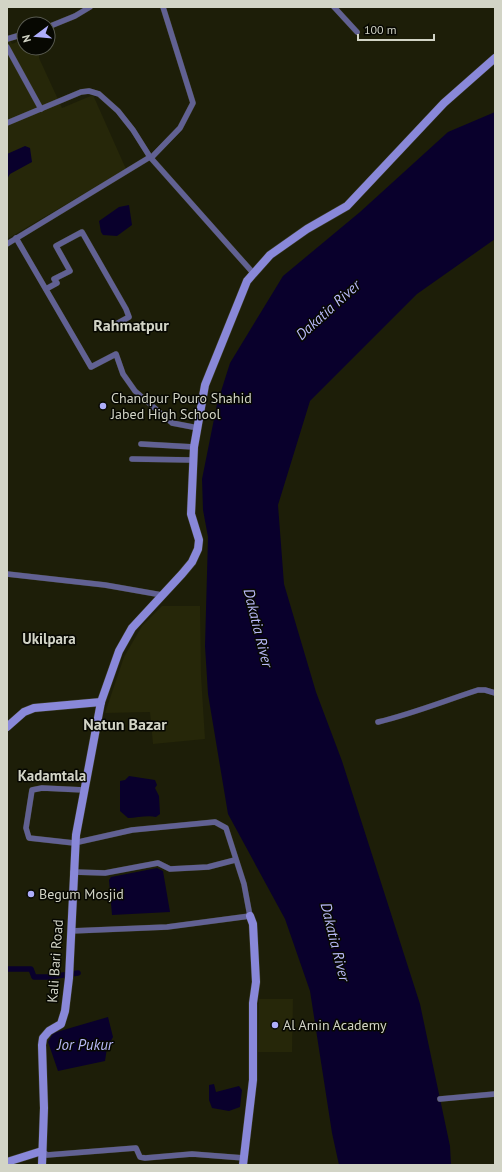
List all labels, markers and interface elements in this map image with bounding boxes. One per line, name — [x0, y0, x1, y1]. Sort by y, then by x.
north arrow — [16, 16, 56, 56]
scale bar — [358, 16, 434, 42]
text: 100 m — [364, 22, 397, 37]
text: N — [19, 33, 34, 44]
water label: Dakatia River — [291, 275, 365, 344]
district label: Rahmatpur — [93, 315, 169, 335]
place label: Chandpur Pouro Shahid Jabed High School — [110, 389, 252, 423]
marker: Chandpur Pouro Shahid Jabed High School — [98, 401, 108, 411]
water label: Dakatia River — [240, 586, 278, 670]
district label: Ukilpara — [22, 629, 76, 648]
district label: Natun Bazar — [83, 714, 167, 734]
district label: Kadamtala — [18, 766, 86, 785]
place label: Begum Mosjid — [39, 885, 124, 903]
marker: Begum Mosjid — [26, 889, 36, 899]
water label: Dakatia River — [317, 900, 355, 984]
street label: Kali Bari Road — [43, 919, 67, 1003]
place label: Al Amin Academy — [283, 1016, 387, 1034]
marker: Al Amin Academy — [270, 1020, 280, 1030]
water label: Jor Pukur — [56, 1035, 114, 1054]

